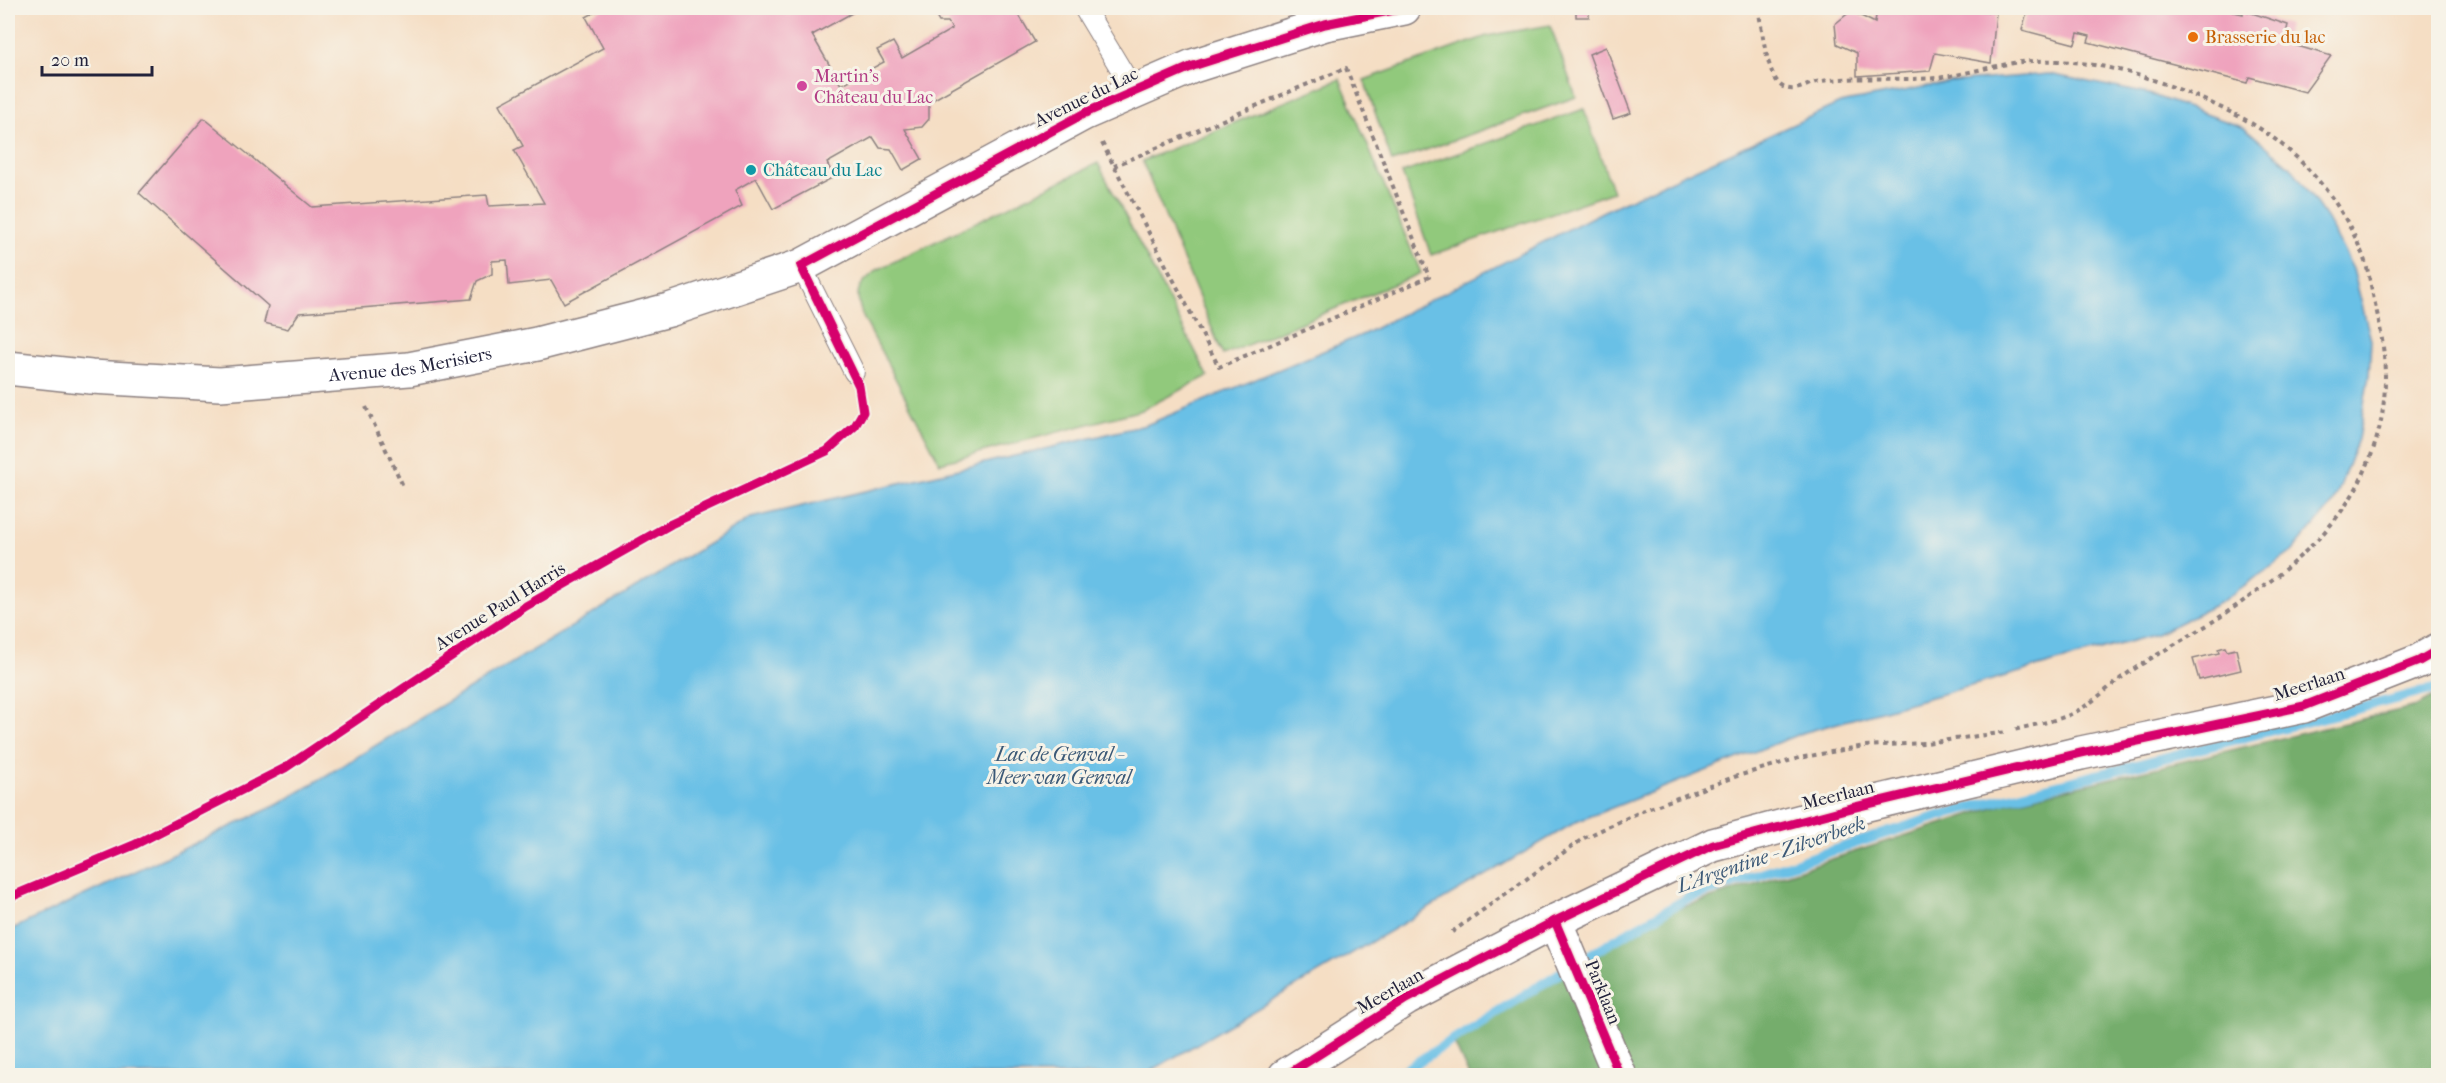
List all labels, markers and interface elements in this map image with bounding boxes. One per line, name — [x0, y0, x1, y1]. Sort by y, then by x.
place label: Brasserie du lac — [2205, 27, 2326, 48]
marker: Brasserie du lac — [2186, 30, 2200, 44]
scale bar — [42, 39, 152, 77]
text: 20 m — [51, 50, 89, 71]
street label: Avenue du Lac — [1030, 63, 1142, 132]
place label: Martin's Château du Lac — [814, 66, 933, 108]
marker: Martin's Château du Lac — [795, 79, 809, 93]
place label: Château du Lac — [763, 160, 882, 181]
marker: Château du Lac — [744, 163, 758, 177]
street label: Avenue des Merisiers — [327, 343, 494, 386]
street label: Avenue Paul Harris — [430, 558, 570, 656]
street label: Meerlaan — [2271, 663, 2348, 706]
water label: Lac de Genval - Meer van Genval — [985, 743, 1133, 789]
street label: Meerlaan — [1800, 776, 1877, 815]
water label: L'Argentine - Zilverbeek — [1672, 811, 1868, 898]
street label: Parklaan — [1580, 957, 1625, 1028]
street label: Meerlaan — [1353, 964, 1428, 1019]

